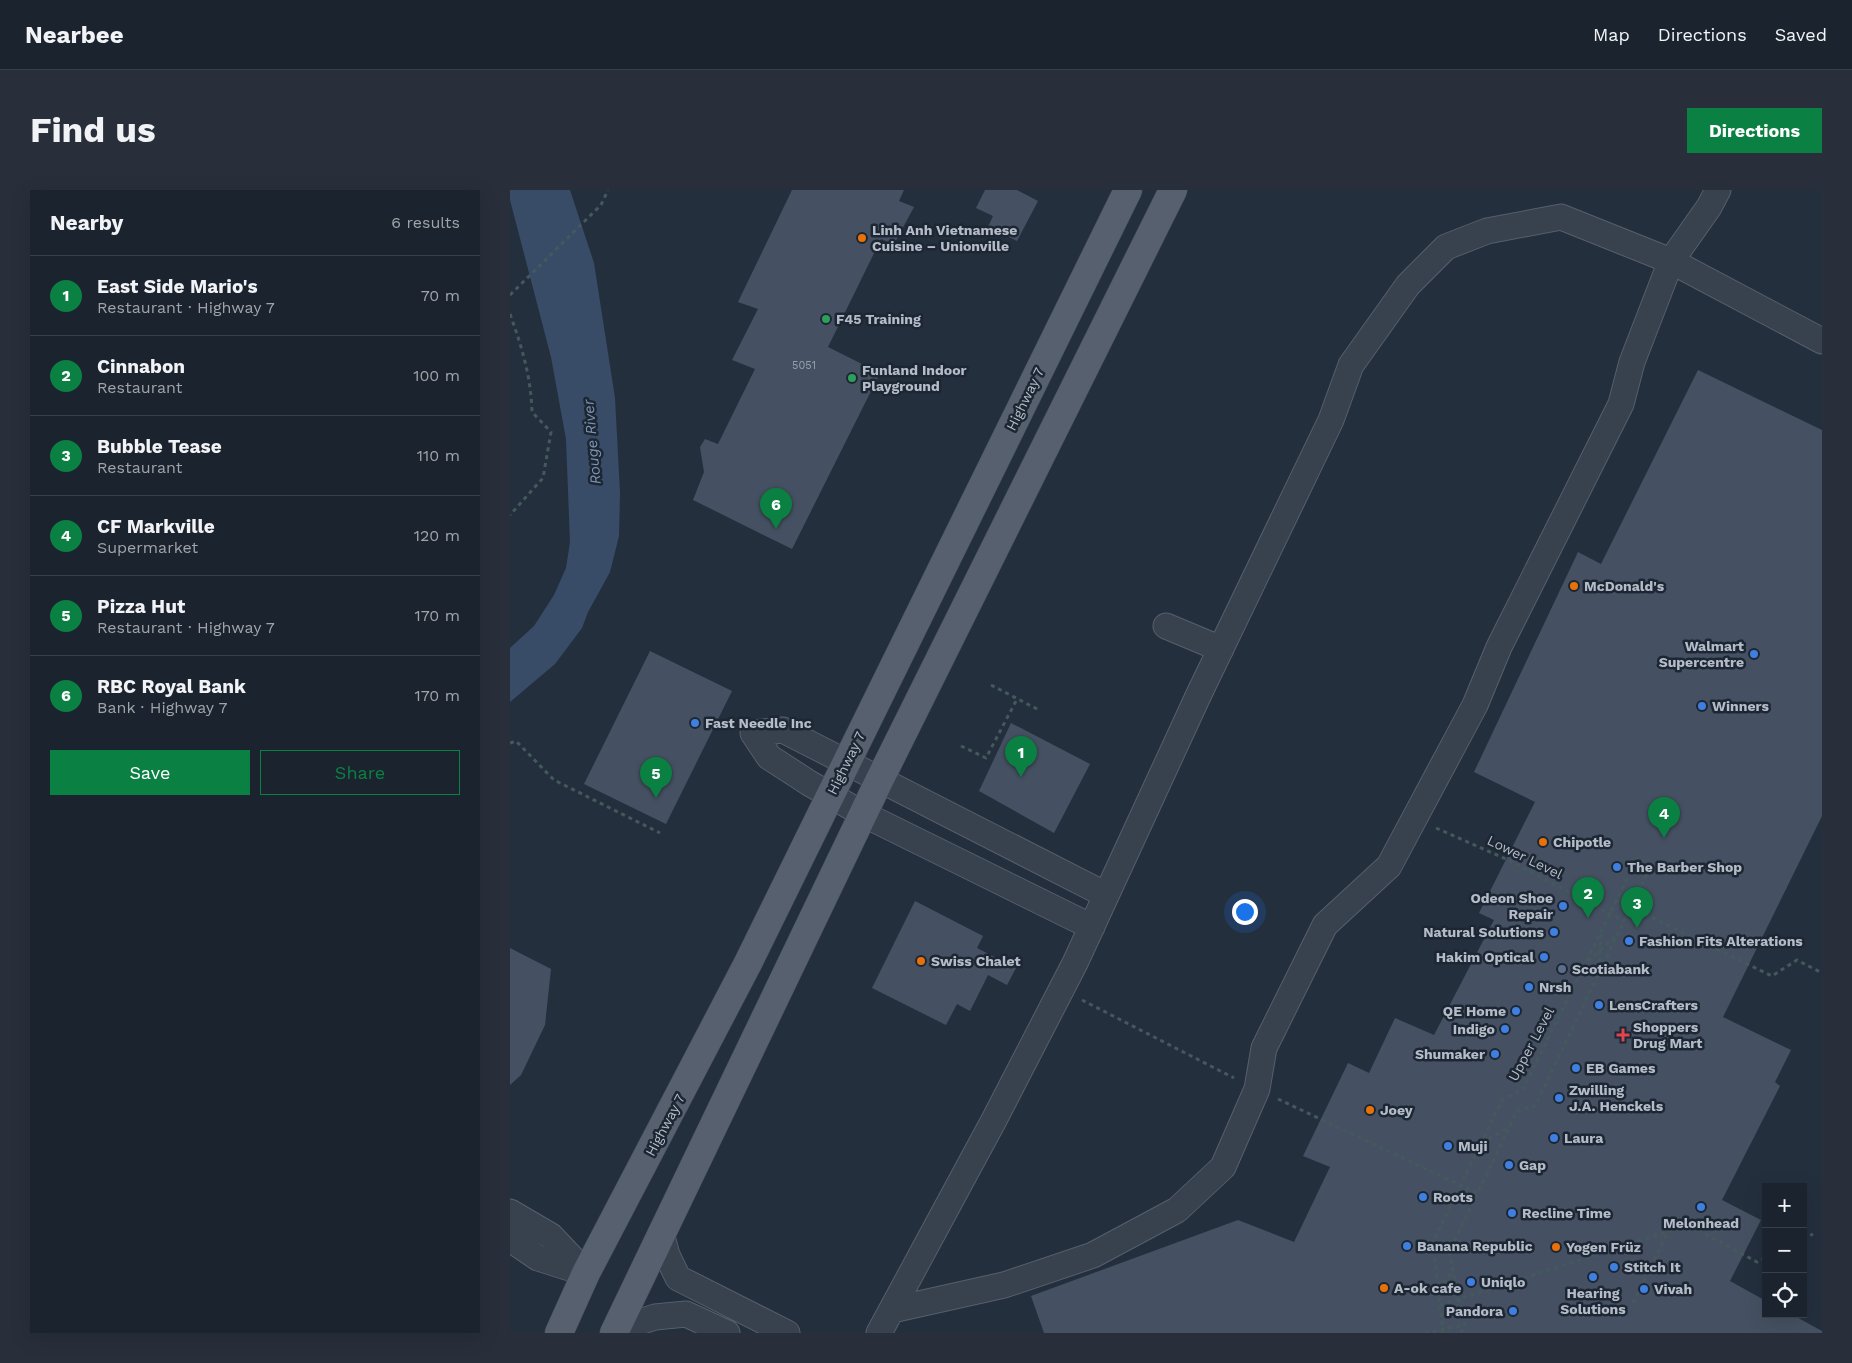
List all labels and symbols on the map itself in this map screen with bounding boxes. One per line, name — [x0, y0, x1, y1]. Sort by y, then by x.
place label: Linh Anh Vietnamese Cuisine – Unionville — [872, 222, 1017, 254]
marker: Linh Anh Vietnamese Cuisine – Unionville — [856, 232, 868, 244]
place label: F45 Training — [836, 311, 921, 327]
marker: F45 Training — [820, 313, 832, 325]
house number: 5051 — [792, 359, 816, 372]
place label: Funland Indoor Playground — [862, 362, 967, 394]
street label: Highway 7 — [1003, 365, 1047, 433]
marker: Funland Indoor Playground — [846, 372, 858, 384]
water label: Rouge River — [579, 398, 605, 485]
pin: 6 — [760, 488, 792, 529]
place label: McDonald's — [1584, 578, 1665, 594]
marker: McDonald's — [1568, 580, 1580, 592]
place label: Walmart Supercentre — [1659, 638, 1744, 670]
marker: Walmart Supercentre — [1748, 648, 1760, 660]
place label: Winners — [1712, 698, 1769, 714]
marker: Winners — [1696, 700, 1708, 712]
place label: Fast Needle Inc — [705, 715, 812, 731]
marker: Fast Needle Inc — [689, 717, 701, 729]
street label: Highway 7 — [824, 729, 868, 797]
pin: 1 — [1005, 736, 1037, 777]
pin: 5 — [640, 757, 672, 798]
pin: 4 — [1648, 797, 1680, 838]
street label: Lower Level — [1485, 832, 1566, 882]
place label: Chipotle — [1553, 834, 1611, 850]
marker: Chipotle — [1537, 836, 1549, 848]
place label: The Barber Shop — [1627, 859, 1742, 875]
marker: The Barber Shop — [1611, 861, 1623, 873]
pin: 2 — [1572, 877, 1604, 918]
pin: 3 — [1621, 887, 1653, 928]
place label: Odeon Shoe Repair — [1471, 890, 1553, 922]
your location — [1232, 899, 1258, 925]
marker: Odeon Shoe Repair — [1557, 900, 1569, 912]
place label: Natural Solutions — [1423, 924, 1545, 940]
marker: Natural Solutions — [1548, 926, 1560, 938]
place label: Fashion Fits Alterations — [1639, 933, 1803, 949]
marker: Fashion Fits Alterations — [1623, 935, 1635, 947]
place label: Hakim Optical — [1436, 949, 1534, 965]
marker: Hakim Optical — [1538, 951, 1550, 963]
place label: Swiss Chalet — [931, 953, 1021, 969]
marker: Swiss Chalet — [915, 955, 927, 967]
place label: Scotiabank — [1572, 961, 1650, 977]
marker: Scotiabank — [1556, 963, 1568, 975]
place label: Nrsh — [1539, 979, 1571, 995]
marker: Nrsh — [1523, 981, 1535, 993]
place label: LensCrafters — [1609, 997, 1699, 1013]
marker: LensCrafters — [1593, 999, 1605, 1011]
place label: QE Home — [1443, 1003, 1506, 1019]
street label: Upper Level — [1505, 1004, 1557, 1084]
marker: QE Home — [1510, 1005, 1522, 1017]
place label: Shoppers Drug Mart — [1633, 1019, 1702, 1051]
place label: Indigo — [1453, 1021, 1495, 1037]
marker: Indigo — [1499, 1023, 1511, 1035]
marker: Shoppers Drug Mart — [1617, 1029, 1629, 1041]
place label: Shumaker — [1415, 1046, 1485, 1062]
marker: Shumaker — [1489, 1048, 1501, 1060]
place label: EB Games — [1586, 1060, 1656, 1076]
marker: EB Games — [1570, 1062, 1582, 1074]
place label: Zwilling J.A. Henckels — [1569, 1082, 1664, 1114]
street label: Highway 7 — [642, 1091, 688, 1159]
marker: Zwilling J.A. Henckels — [1553, 1092, 1565, 1104]
place label: Joey — [1380, 1102, 1413, 1118]
marker: Joey — [1364, 1104, 1376, 1116]
place label: Laura — [1564, 1130, 1604, 1146]
marker: Laura — [1548, 1132, 1560, 1144]
place label: Muji — [1458, 1138, 1488, 1154]
marker: Muji — [1442, 1140, 1454, 1152]
place label: Gap — [1519, 1157, 1546, 1173]
marker: Gap — [1503, 1159, 1515, 1171]
place label: Roots — [1433, 1189, 1473, 1205]
marker: Roots — [1417, 1191, 1429, 1203]
marker: Melonhead — [1695, 1201, 1707, 1213]
place label: Recline Time — [1522, 1205, 1611, 1221]
marker: Recline Time — [1506, 1207, 1518, 1219]
place label: Melonhead — [1663, 1215, 1739, 1231]
place label: Banana Republic — [1417, 1238, 1533, 1254]
place label: Yogen Früz — [1566, 1239, 1641, 1255]
marker: Banana Republic — [1401, 1240, 1413, 1252]
marker: Yogen Früz — [1550, 1241, 1562, 1253]
place label: Stitch It — [1624, 1259, 1681, 1275]
marker: Stitch It — [1608, 1261, 1620, 1273]
marker: Hearing Solutions — [1587, 1271, 1599, 1283]
place label: Uniqlo — [1481, 1274, 1525, 1290]
marker: Uniqlo — [1465, 1276, 1477, 1288]
place label: A-ok cafe — [1394, 1280, 1461, 1296]
place label: Vivah — [1654, 1281, 1692, 1297]
marker: A-ok cafe — [1378, 1282, 1390, 1294]
marker: Vivah — [1638, 1283, 1650, 1295]
place label: Hearing Solutions — [1560, 1285, 1626, 1317]
place label: Pandora — [1446, 1303, 1504, 1319]
marker: Pandora — [1507, 1305, 1519, 1317]

